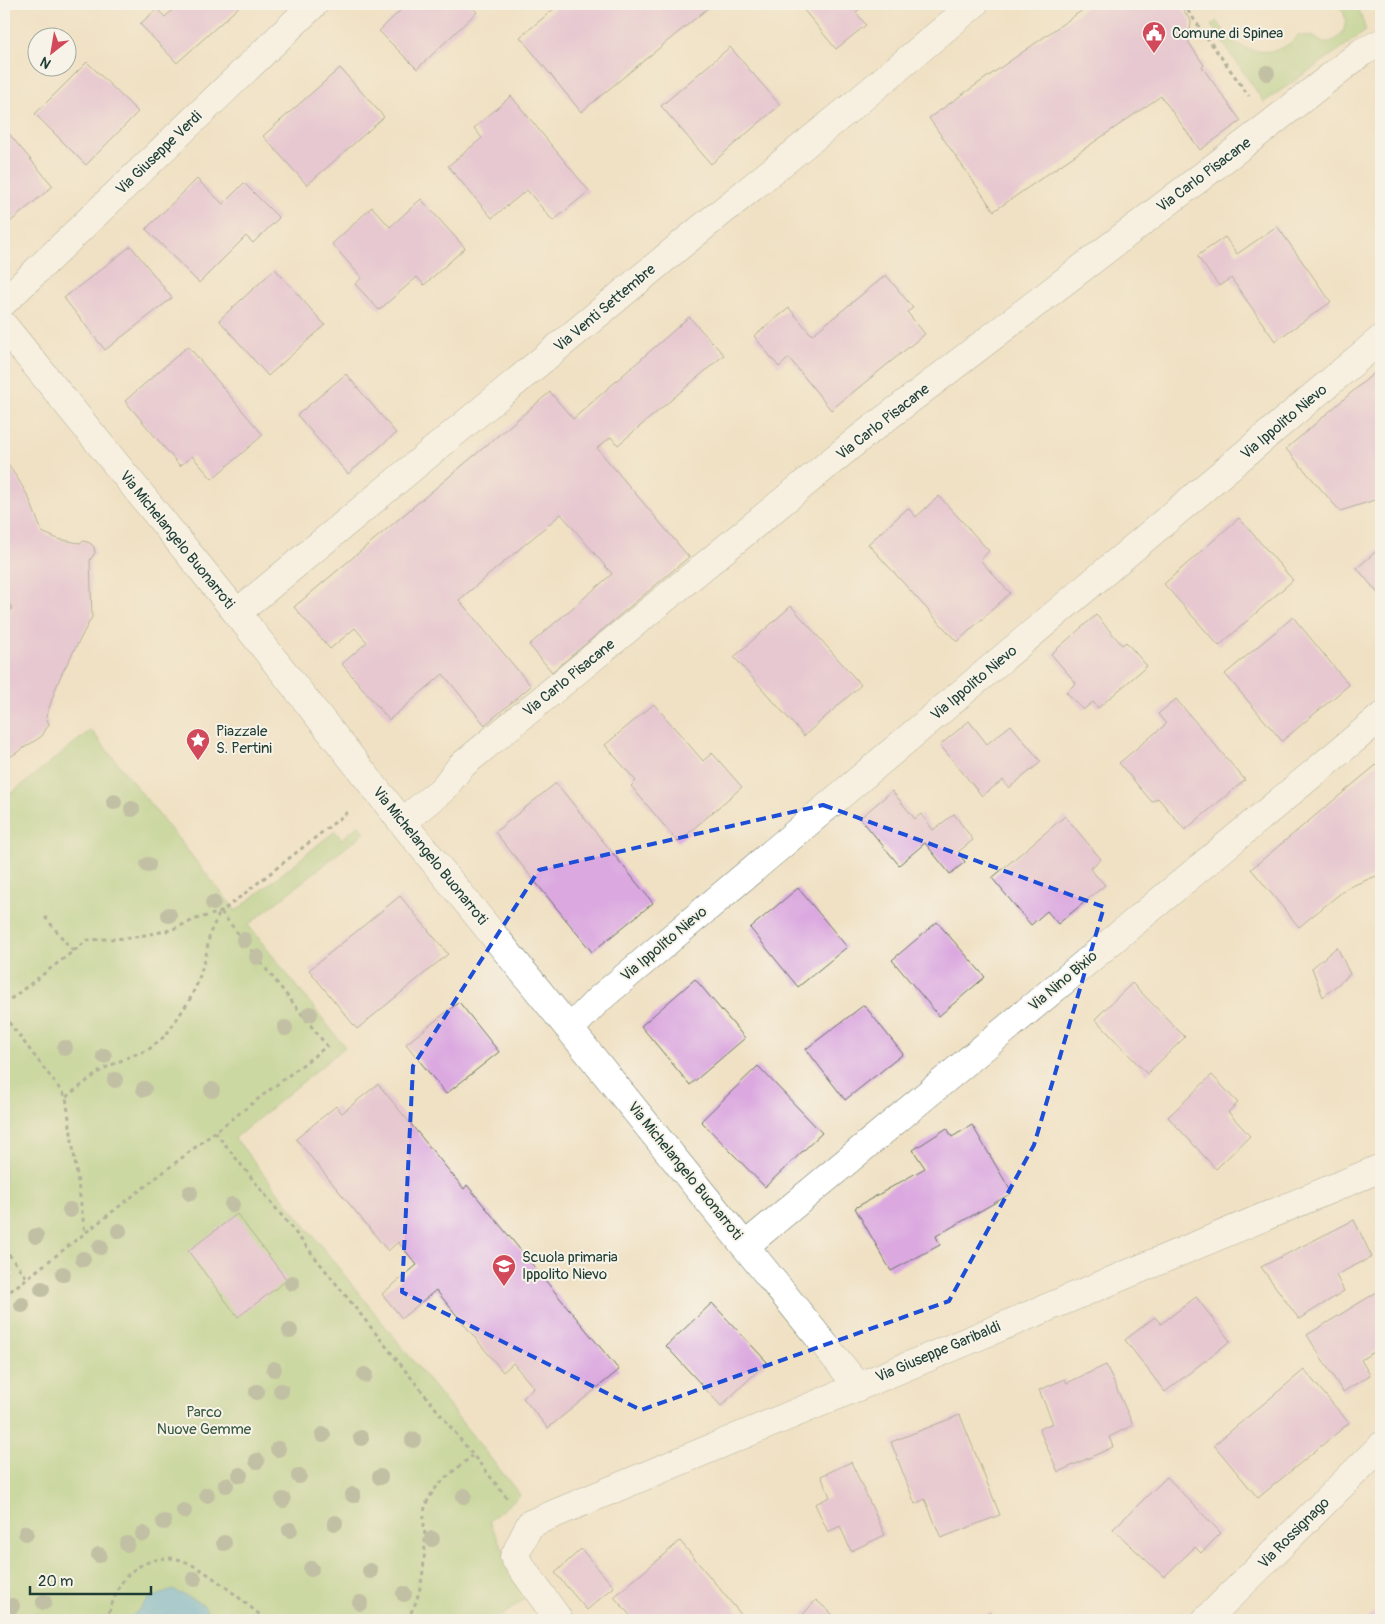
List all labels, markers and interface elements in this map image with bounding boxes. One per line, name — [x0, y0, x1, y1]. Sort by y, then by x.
public building icon: Comune di Spinea — [1141, 20, 1167, 54]
place label: Comune di Spinea — [1172, 24, 1283, 43]
north arrow — [28, 28, 78, 78]
text: N — [37, 53, 54, 72]
street label: Via Giuseppe Verdi — [112, 107, 206, 199]
street label: Via Carlo Pisacane — [1153, 133, 1255, 217]
street label: Via Venti Settembre — [550, 260, 660, 356]
street label: Via Carlo Pisacane — [833, 379, 934, 464]
street label: Via Ippolito Nievo — [1237, 380, 1331, 464]
street label: Via Michelangelo Buonarroti — [115, 467, 239, 613]
street label: Via Carlo Pisacane — [519, 635, 619, 721]
street label: Via Ippolito Nievo — [927, 641, 1021, 725]
place label: Piazzale S. Pertini — [216, 722, 272, 758]
place icon: Piazzale S. Pertini — [185, 727, 211, 761]
street label: Via Michelangelo Buonarroti — [368, 783, 492, 929]
street label: Via Ippolito Nievo — [617, 902, 711, 986]
street label: Via Nino Bixio — [1025, 947, 1101, 1015]
street label: Via Michelangelo Buonarroti — [623, 1098, 747, 1244]
place label: Scuola primaria Ippolito Nievo — [522, 1248, 618, 1284]
school or university icon: Scuola primaria Ippolito Nievo — [491, 1253, 517, 1287]
street label: Via Giuseppe Garibaldi — [873, 1317, 1004, 1387]
park label: Parco Nuove Gemme — [157, 1403, 252, 1439]
street label: Via Rossignago — [1254, 1493, 1334, 1573]
scale bar — [30, 1564, 151, 1596]
text: 20 m — [38, 1572, 73, 1591]

